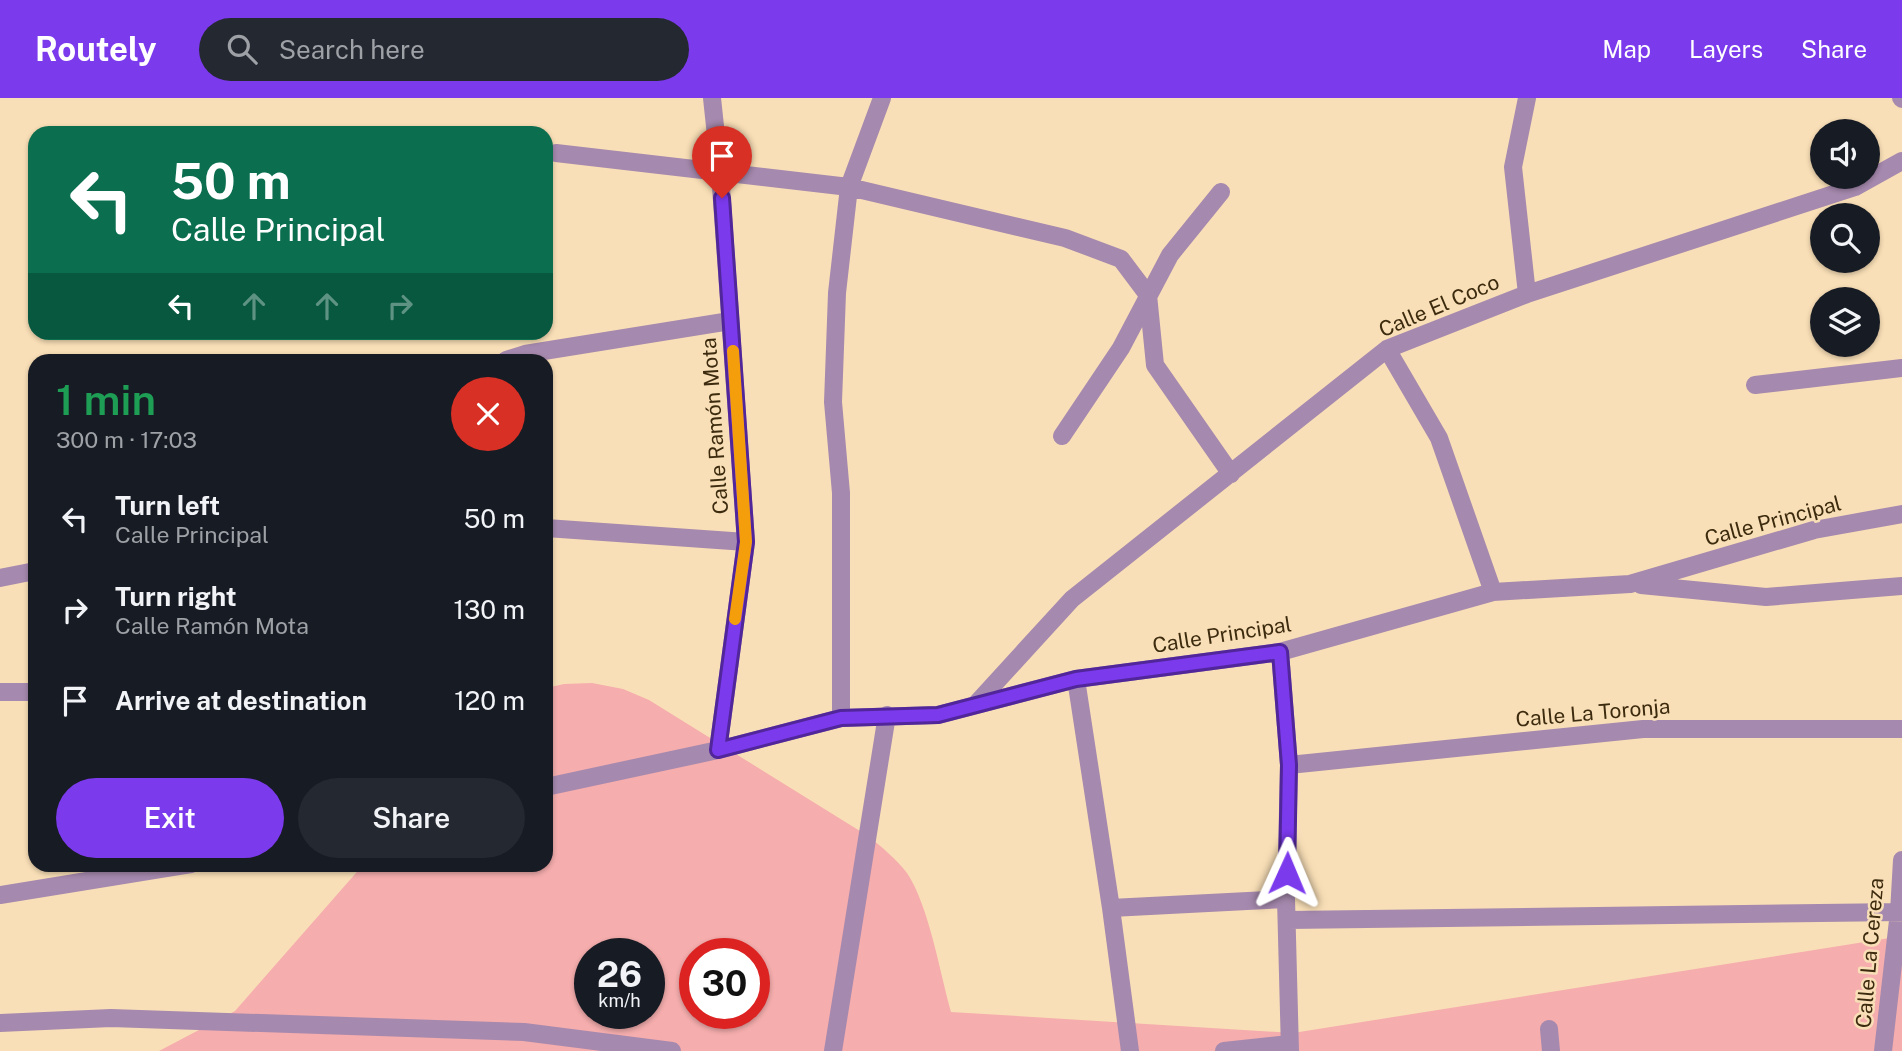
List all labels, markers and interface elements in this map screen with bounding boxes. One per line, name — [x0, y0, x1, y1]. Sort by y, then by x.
search box — [199, 18, 689, 81]
text: Routely — [35, 30, 157, 68]
icon: search — [223, 30, 261, 68]
text: Search here — [279, 34, 425, 65]
text: Map — [1602, 35, 1651, 63]
text: Layers — [1689, 35, 1763, 63]
text: Share — [1801, 35, 1867, 63]
map controls — [1810, 119, 1880, 357]
button: sound — [1810, 119, 1880, 189]
pin — [692, 126, 752, 198]
icon: arrive — [703, 137, 741, 175]
text: 50 m — [171, 152, 291, 210]
icon: left — [56, 154, 147, 245]
button: search — [1810, 203, 1880, 273]
text: Calle Principal — [171, 211, 385, 248]
street label: Calle El Coco — [1375, 269, 1503, 342]
icon: left — [162, 287, 200, 325]
icon: ahead — [235, 287, 273, 325]
icon: ahead — [308, 287, 346, 325]
icon: right — [381, 287, 419, 325]
button: layers — [1810, 287, 1880, 357]
street label: Calle Ramón Mota — [696, 337, 733, 515]
text: 1 min — [56, 375, 156, 424]
button: close — [451, 377, 525, 451]
text: 300 m · 17:03 — [56, 426, 197, 453]
text: Turn left — [115, 490, 220, 521]
street label: Calle Principal — [1702, 490, 1844, 551]
icon: left — [56, 500, 94, 538]
text: 50 m — [464, 503, 525, 534]
text: Calle Principal — [115, 521, 269, 548]
text: Turn right — [115, 581, 237, 612]
icon: right — [56, 591, 94, 629]
text: 130 m — [453, 594, 525, 625]
street label: Calle Principal — [1151, 611, 1293, 658]
text: Calle Ramón Mota — [115, 612, 309, 639]
icon: arrive — [56, 682, 94, 720]
text: Arrive at destination — [115, 685, 367, 716]
text: 120 m — [454, 685, 525, 716]
street label: Calle La Toronja — [1515, 693, 1671, 732]
button: Exit — [56, 778, 284, 858]
button: Share — [298, 778, 525, 858]
position arrow — [1250, 836, 1324, 910]
street label: Calle La Cereza — [1850, 877, 1889, 1029]
speed limit sign: 30 — [679, 938, 770, 1029]
text: 26 — [597, 954, 642, 995]
text: km/h — [598, 990, 641, 1011]

